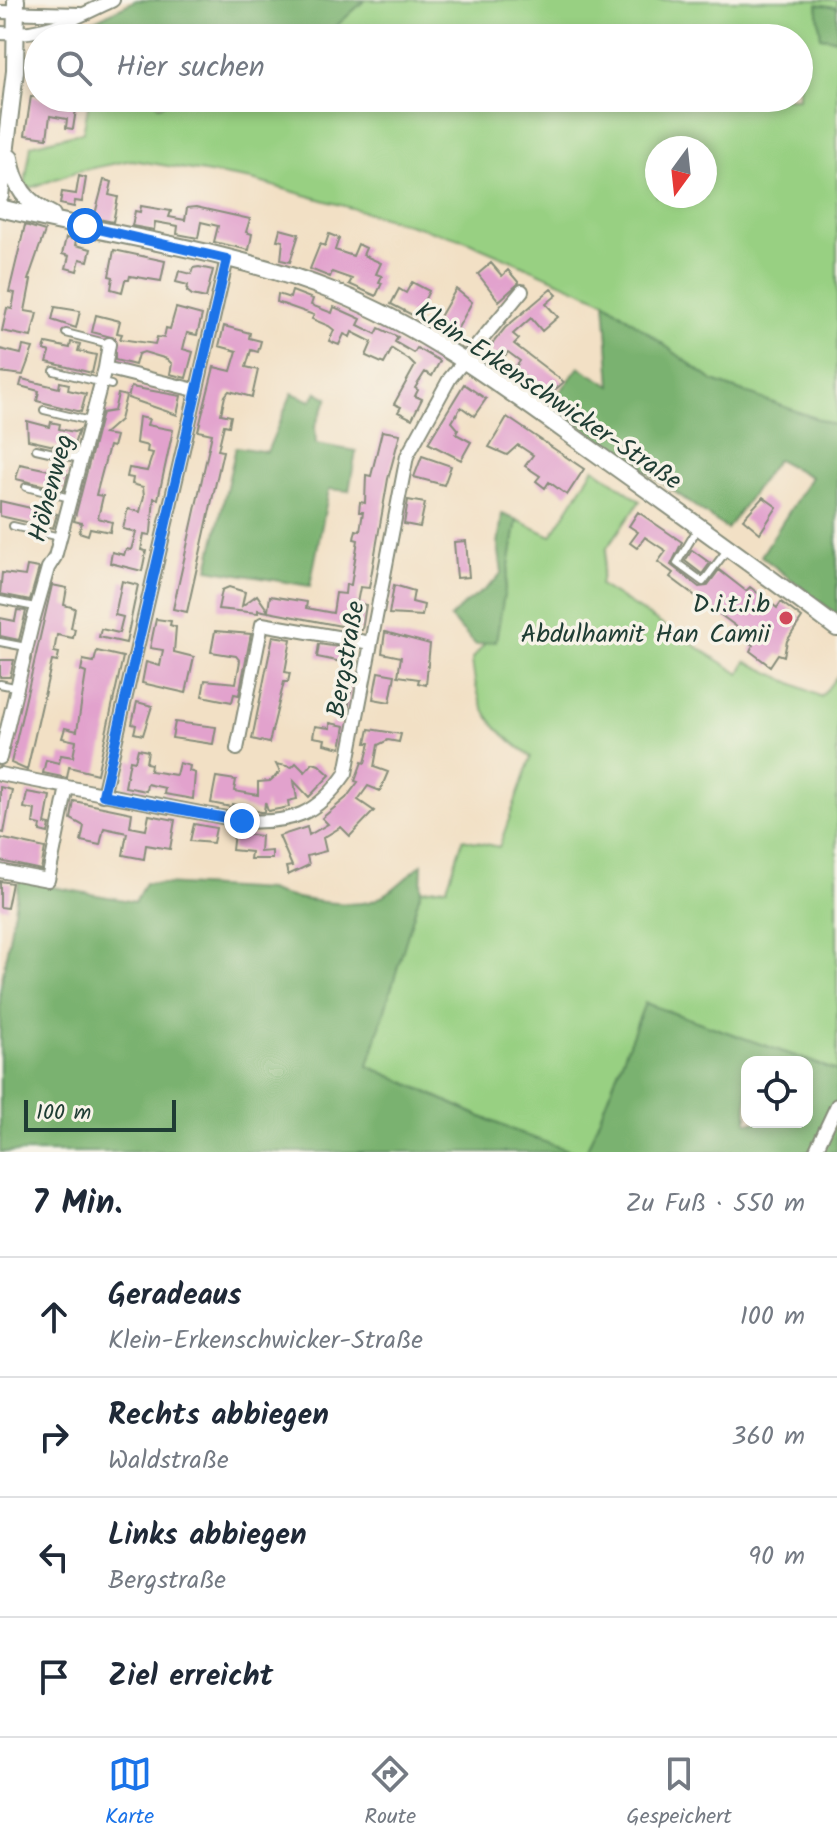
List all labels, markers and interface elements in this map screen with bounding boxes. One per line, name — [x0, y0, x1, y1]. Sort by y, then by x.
search box — [24, 24, 813, 112]
text: Hier suchen — [116, 44, 265, 92]
icon: search — [52, 46, 96, 90]
north arrow — [645, 136, 717, 208]
route start — [67, 208, 103, 244]
street label: Klein-Erkenschwicker-Straße — [406, 291, 690, 502]
street label: Höhenweg — [17, 430, 86, 547]
place label: D.i.t.i.b Abdulhamit Han Camii — [520, 584, 772, 656]
street label: Bergstraße — [316, 597, 378, 721]
marker: D.i.t.i.b Abdulhamit Han Camii — [777, 609, 795, 627]
route end — [224, 803, 260, 839]
map controls — [741, 1056, 813, 1128]
button: locate — [741, 1056, 813, 1128]
scale bar — [24, 1096, 176, 1132]
text: 100 m — [36, 1096, 91, 1131]
text: 7 Min. — [32, 1177, 123, 1231]
text: Zu Fuß · 550 m — [626, 1183, 805, 1225]
text: Geradeaus — [108, 1272, 241, 1320]
icon: ahead — [32, 1295, 76, 1339]
text: 100 m — [740, 1296, 805, 1338]
text: Klein-Erkenschwicker-Straße — [108, 1320, 423, 1362]
text: Rechts abbiegen — [108, 1392, 329, 1440]
icon: right — [32, 1415, 76, 1459]
text: 360 m — [732, 1416, 805, 1458]
text: Waldstraße — [108, 1440, 229, 1482]
text: Links abbiegen — [108, 1512, 307, 1560]
icon: left — [32, 1535, 76, 1579]
text: 90 m — [748, 1536, 805, 1578]
text: Bergstraße — [108, 1560, 226, 1602]
text: Ziel erreicht — [108, 1653, 273, 1701]
icon: arrive — [32, 1655, 76, 1699]
tab: Karte — [105, 1752, 154, 1835]
tab: Route — [364, 1752, 416, 1835]
tab: Gespeichert — [626, 1752, 732, 1835]

